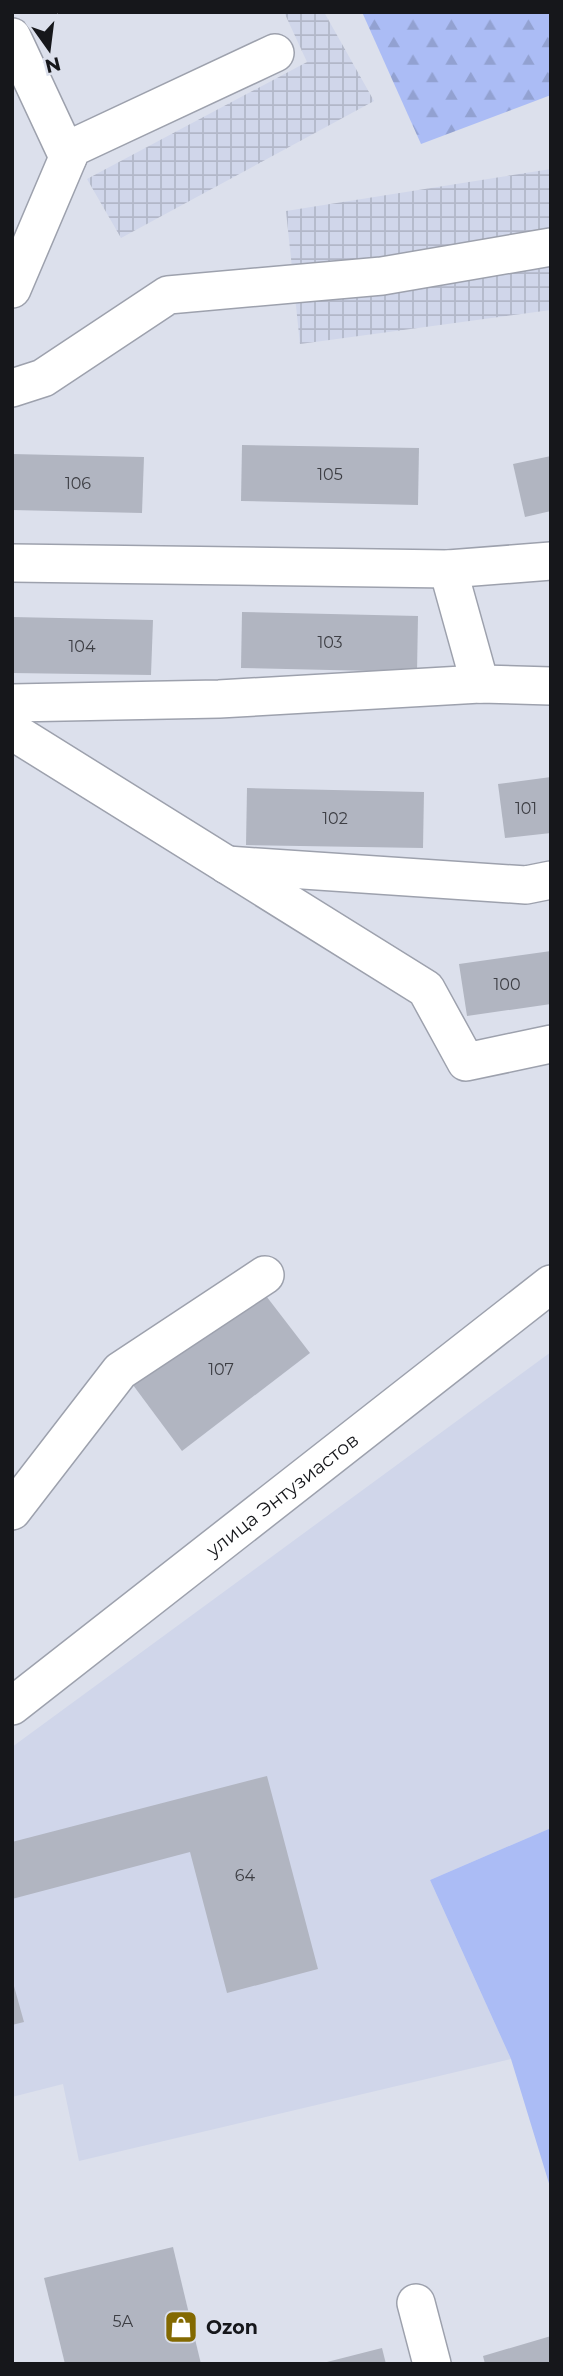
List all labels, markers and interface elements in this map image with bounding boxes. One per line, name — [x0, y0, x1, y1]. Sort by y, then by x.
north arrow — [14, 14, 84, 84]
text: N — [43, 52, 63, 78]
house number: 105 — [317, 465, 343, 484]
house number: 106 — [65, 474, 91, 493]
house number: 103 — [317, 633, 343, 652]
house number: 104 — [69, 637, 96, 656]
house number: 101 — [515, 799, 537, 818]
house number: 102 — [322, 809, 348, 828]
house number: 100 — [494, 975, 520, 994]
house number: 107 — [208, 1360, 234, 1379]
street label: улица Энтузиастов — [201, 1428, 363, 1562]
house number: 64 — [235, 1866, 256, 1885]
shop icon: Ozon — [162, 2308, 200, 2346]
house number: 5А — [113, 2312, 134, 2331]
place label: Ozon — [206, 2316, 258, 2339]

